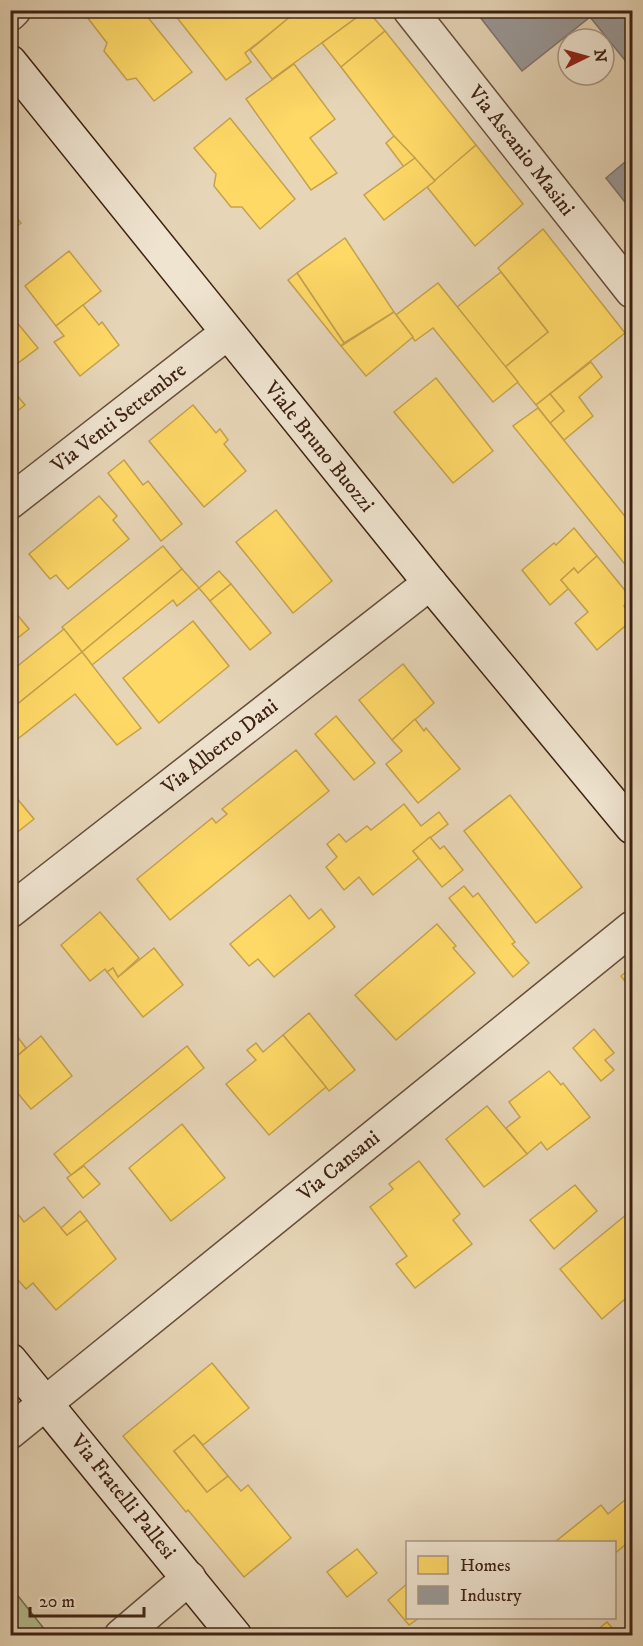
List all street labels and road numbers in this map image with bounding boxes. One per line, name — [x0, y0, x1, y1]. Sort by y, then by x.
street label: Via Ascanio Masini — [461, 80, 580, 221]
street label: Via Venti Settembre — [46, 357, 192, 479]
street label: Viale Bruno Buozzi — [258, 376, 380, 518]
street label: Via Alberto Dani — [156, 694, 283, 801]
street label: Via Cansani — [292, 1125, 385, 1208]
street label: Via Fratelli Pallesi — [64, 1428, 181, 1565]

